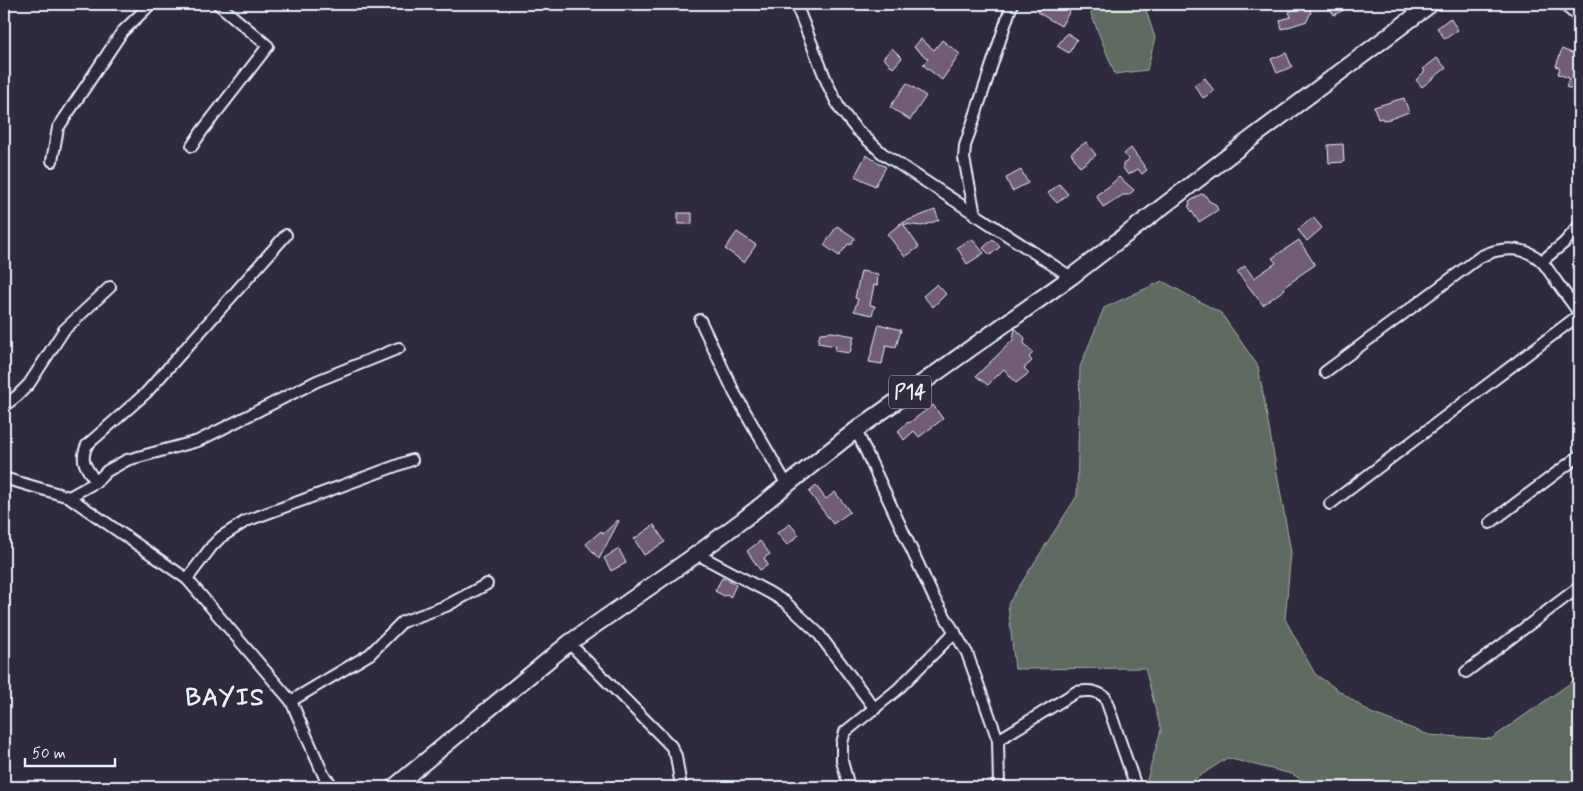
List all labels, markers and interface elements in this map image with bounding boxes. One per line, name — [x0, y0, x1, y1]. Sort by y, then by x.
road number: P14 — [889, 376, 931, 408]
district label: BAYIS — [185, 682, 265, 715]
scale bar — [25, 736, 115, 768]
text: 50 m — [32, 744, 66, 764]

